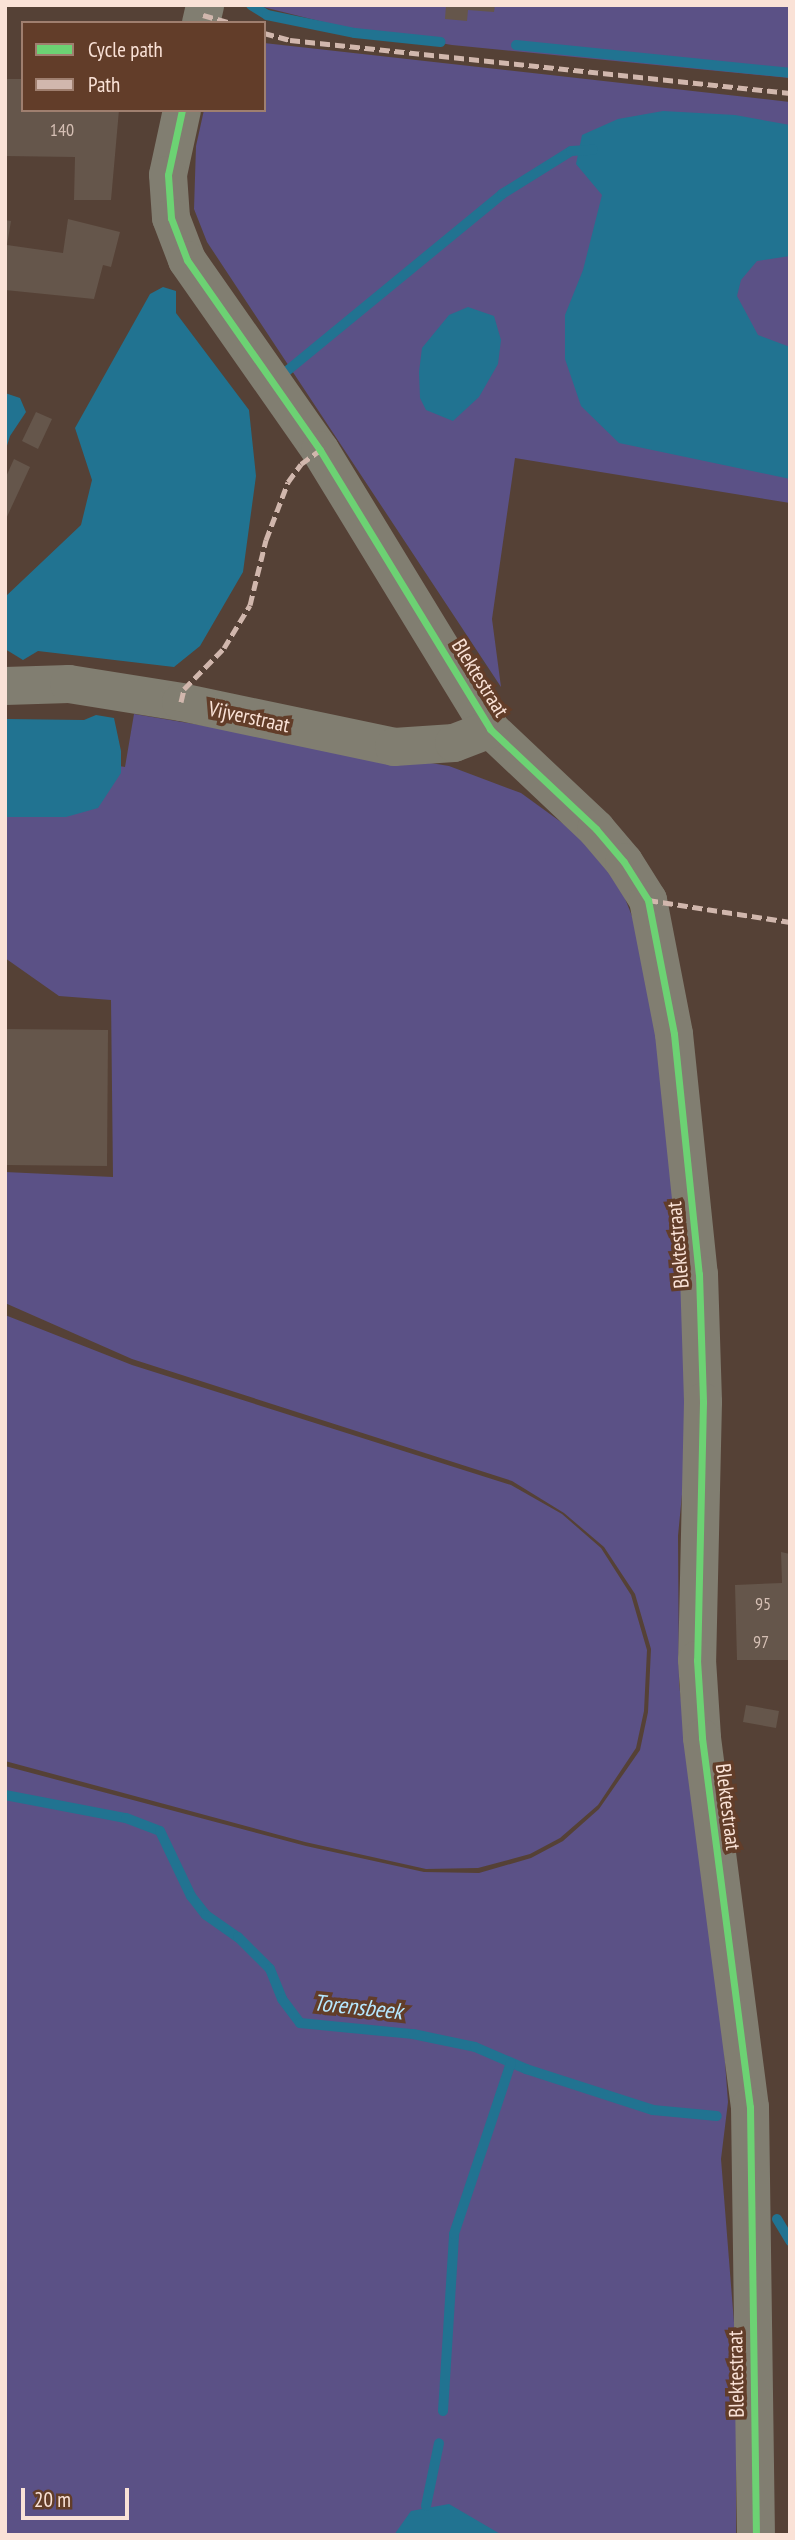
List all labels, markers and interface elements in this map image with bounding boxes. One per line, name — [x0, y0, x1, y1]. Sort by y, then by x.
legend — [21, 21, 266, 112]
text: Cycle path — [88, 36, 163, 63]
text: Path — [88, 71, 120, 98]
house number: 140 — [50, 119, 74, 141]
street label: Blektestraat — [446, 634, 514, 722]
street label: Vijverstraat — [206, 696, 292, 738]
street label: Blektestraat — [662, 1201, 694, 1289]
house number: 95 — [755, 1593, 771, 1615]
house number: 97 — [753, 1631, 769, 1653]
street label: Blektestraat — [710, 1762, 746, 1852]
water label: Torensbeek — [312, 1989, 404, 2025]
street label: Blektestraat — [723, 2330, 749, 2418]
scale bar — [24, 2474, 133, 2518]
text: 20 m — [34, 2486, 71, 2513]

